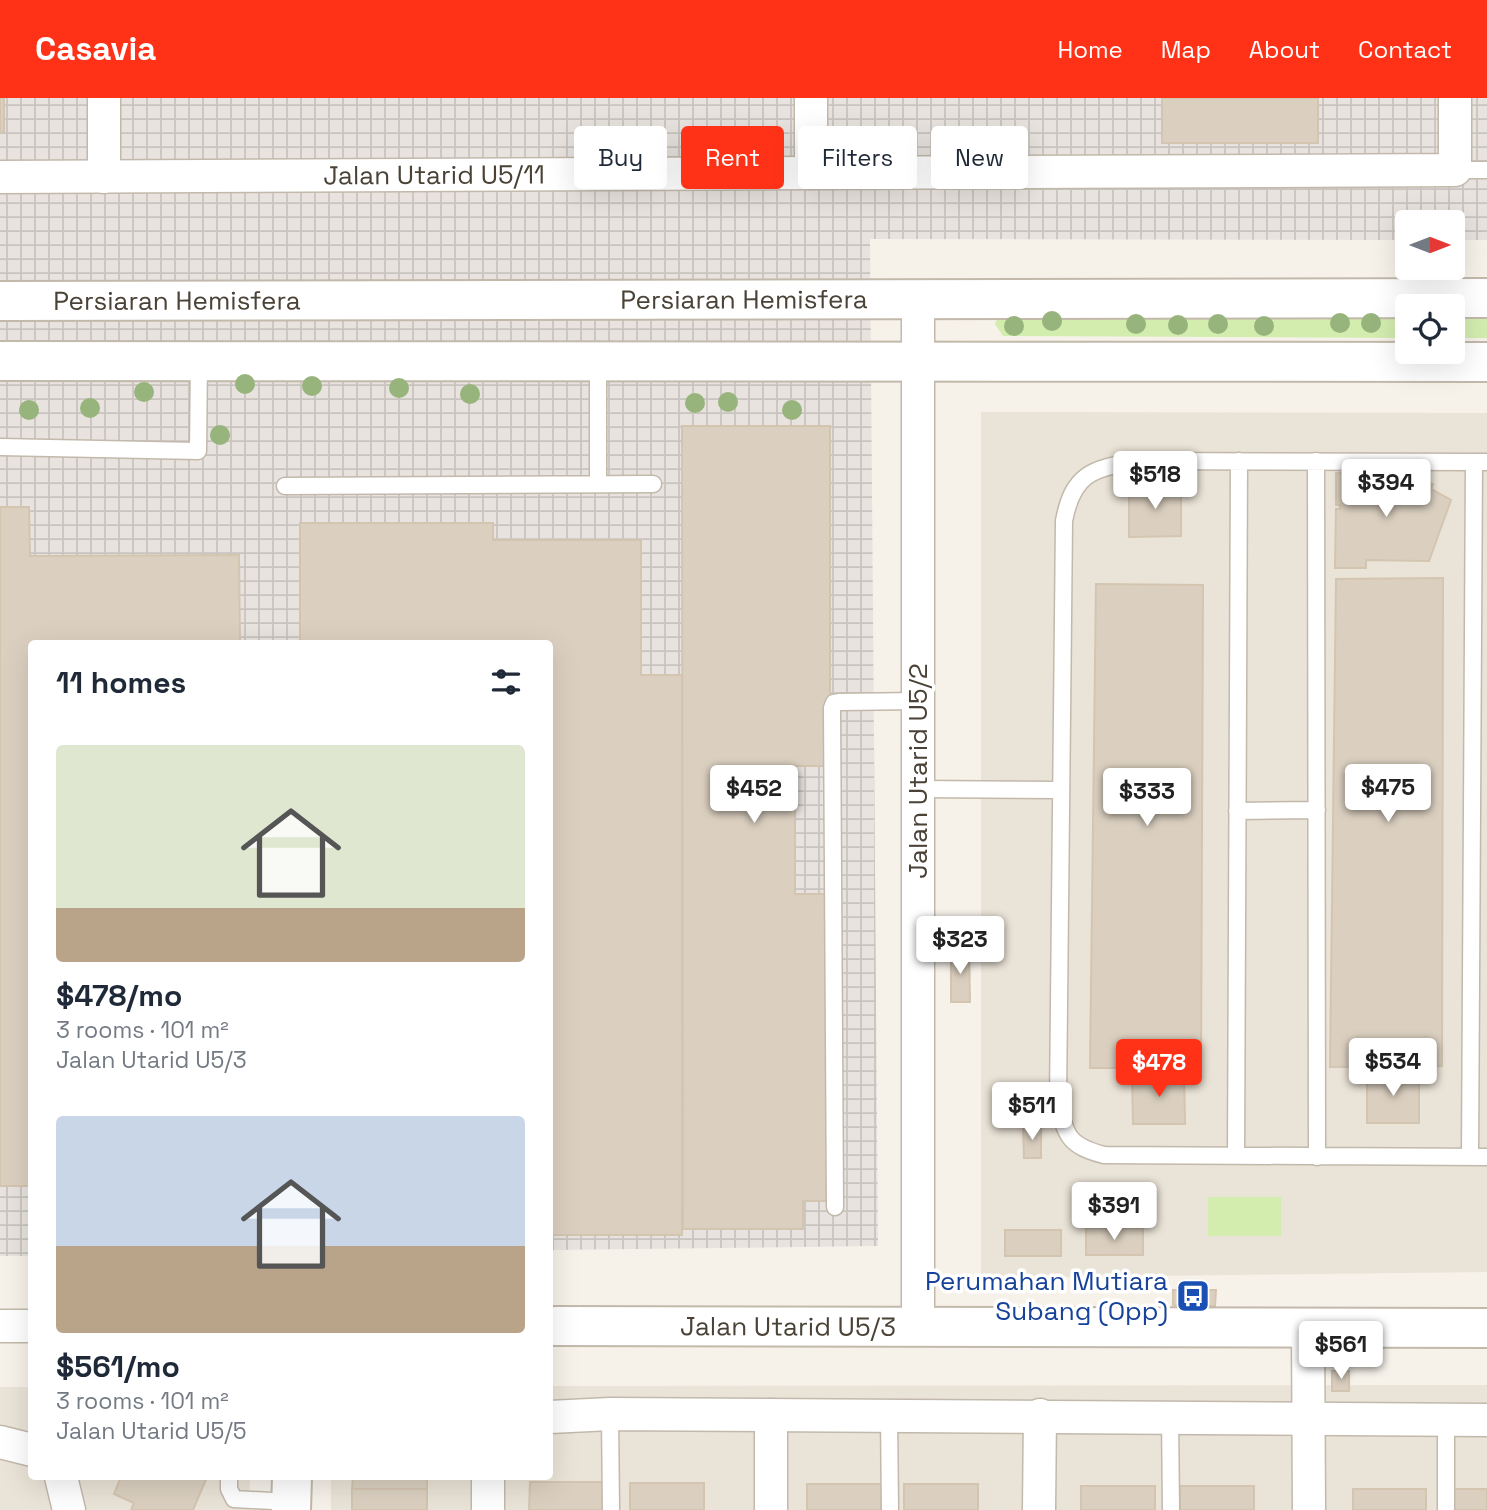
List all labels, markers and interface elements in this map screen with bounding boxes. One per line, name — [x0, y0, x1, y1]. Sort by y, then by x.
text: Casavia — [35, 28, 156, 70]
text: Home — [1057, 34, 1123, 65]
text: Map — [1161, 34, 1211, 65]
text: About — [1249, 34, 1320, 65]
text: Contact — [1358, 34, 1452, 65]
chip: Buy — [574, 126, 667, 189]
chip: Rent — [681, 126, 784, 189]
chip: Filters — [798, 126, 917, 189]
chip: New — [931, 126, 1028, 189]
street label: Jalan Utarid U5/11 — [323, 157, 545, 192]
north arrow — [1395, 210, 1465, 280]
map controls — [1395, 210, 1465, 364]
street label: Persiaran Hemisfera — [620, 282, 868, 317]
street label: Persiaran Hemisfera — [53, 283, 301, 318]
button: locate — [1395, 294, 1465, 364]
pin: $518 — [1114, 452, 1196, 511]
text: $518 — [1129, 459, 1181, 489]
pin: $394 — [1345, 460, 1427, 519]
text: $394 — [1358, 467, 1414, 497]
text: 11 homes — [56, 663, 186, 702]
icon: filters — [487, 663, 525, 701]
street label: Jalan Utarid U5/2 — [901, 663, 935, 879]
pin: $475 — [1347, 764, 1429, 824]
pin: $452 — [713, 766, 795, 825]
pin: $333 — [1106, 768, 1188, 828]
text: $475 — [1361, 772, 1415, 802]
text: $452 — [726, 773, 782, 803]
text: $333 — [1119, 776, 1175, 806]
icon: home — [228, 790, 354, 916]
pin: $323 — [919, 916, 1001, 976]
text: $323 — [932, 924, 988, 954]
text: $478/mo — [56, 976, 182, 1015]
text: 3 rooms · 101 m² — [56, 1015, 229, 1045]
pin: $534 — [1352, 1038, 1434, 1098]
pin: $478 — [1118, 1040, 1200, 1099]
text: Jalan Utarid U5/3 — [56, 1045, 247, 1075]
text: $534 — [1365, 1046, 1421, 1076]
text: $478 — [1132, 1047, 1186, 1077]
pin: $511 — [991, 1082, 1073, 1142]
text: $511 — [1008, 1090, 1056, 1120]
icon: home — [228, 1161, 354, 1287]
pin: $391 — [1073, 1182, 1155, 1242]
text: $391 — [1088, 1190, 1140, 1220]
place label: Perumahan Mutiara Subang (Opp) — [925, 1264, 1168, 1328]
bus stop icon: Perumahan Mutiara Subang (Opp) — [1174, 1277, 1212, 1315]
street label: Jalan Utarid U5/3 — [680, 1309, 896, 1344]
pin: $561 — [1300, 1322, 1382, 1381]
text: $561 — [1315, 1329, 1367, 1359]
text: $561/mo — [56, 1347, 180, 1386]
text: 3 rooms · 101 m² — [56, 1386, 229, 1416]
text: Jalan Utarid U5/5 — [56, 1416, 247, 1446]

